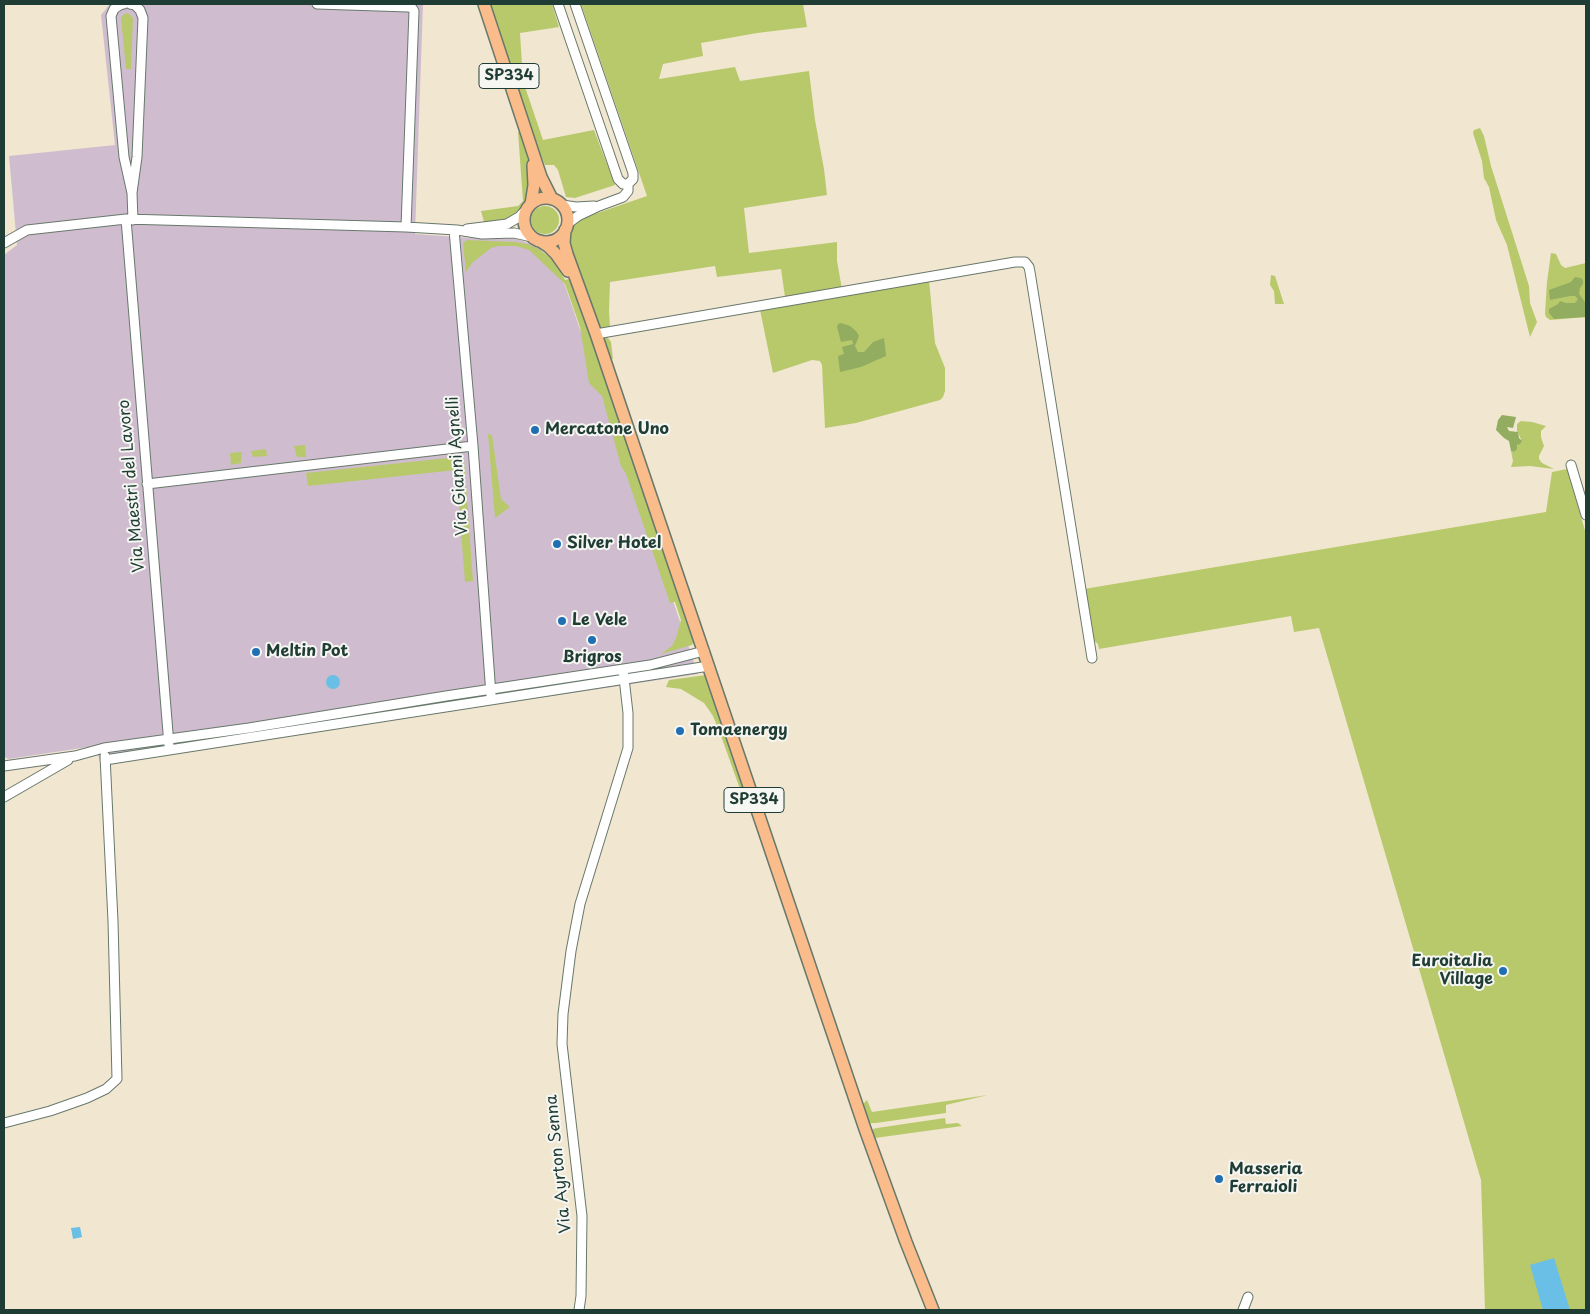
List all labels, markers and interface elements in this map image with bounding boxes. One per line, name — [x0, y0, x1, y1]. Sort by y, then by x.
road number: SP334 — [479, 64, 539, 88]
street label: Via Gianni Agnelli — [444, 396, 472, 536]
street label: Via Maestri del Lavoro — [115, 399, 149, 573]
place label: Mercatone Uno — [545, 420, 669, 440]
marker: Mercatone Uno — [529, 424, 541, 436]
place label: Silver Hotel — [567, 534, 661, 554]
marker: Silver Hotel — [551, 538, 563, 550]
place label: Le Vele — [572, 611, 627, 631]
marker: Le Vele — [556, 615, 568, 627]
marker: Brigros — [586, 634, 598, 646]
place label: Meltin Pot — [266, 642, 348, 662]
marker: Meltin Pot — [250, 646, 262, 658]
place label: Brigros — [562, 648, 622, 668]
place label: Tomaenergy — [690, 721, 788, 741]
marker: Tomaenergy — [674, 725, 686, 737]
road number: SP334 — [724, 788, 784, 812]
place label: Euroitalia Village — [1412, 952, 1493, 990]
marker: Euroitalia Village — [1497, 965, 1509, 977]
street label: Via Ayrton Senna — [542, 1094, 576, 1234]
place label: Masseria Ferraioli — [1229, 1160, 1303, 1198]
marker: Masseria Ferraioli — [1213, 1173, 1225, 1185]

